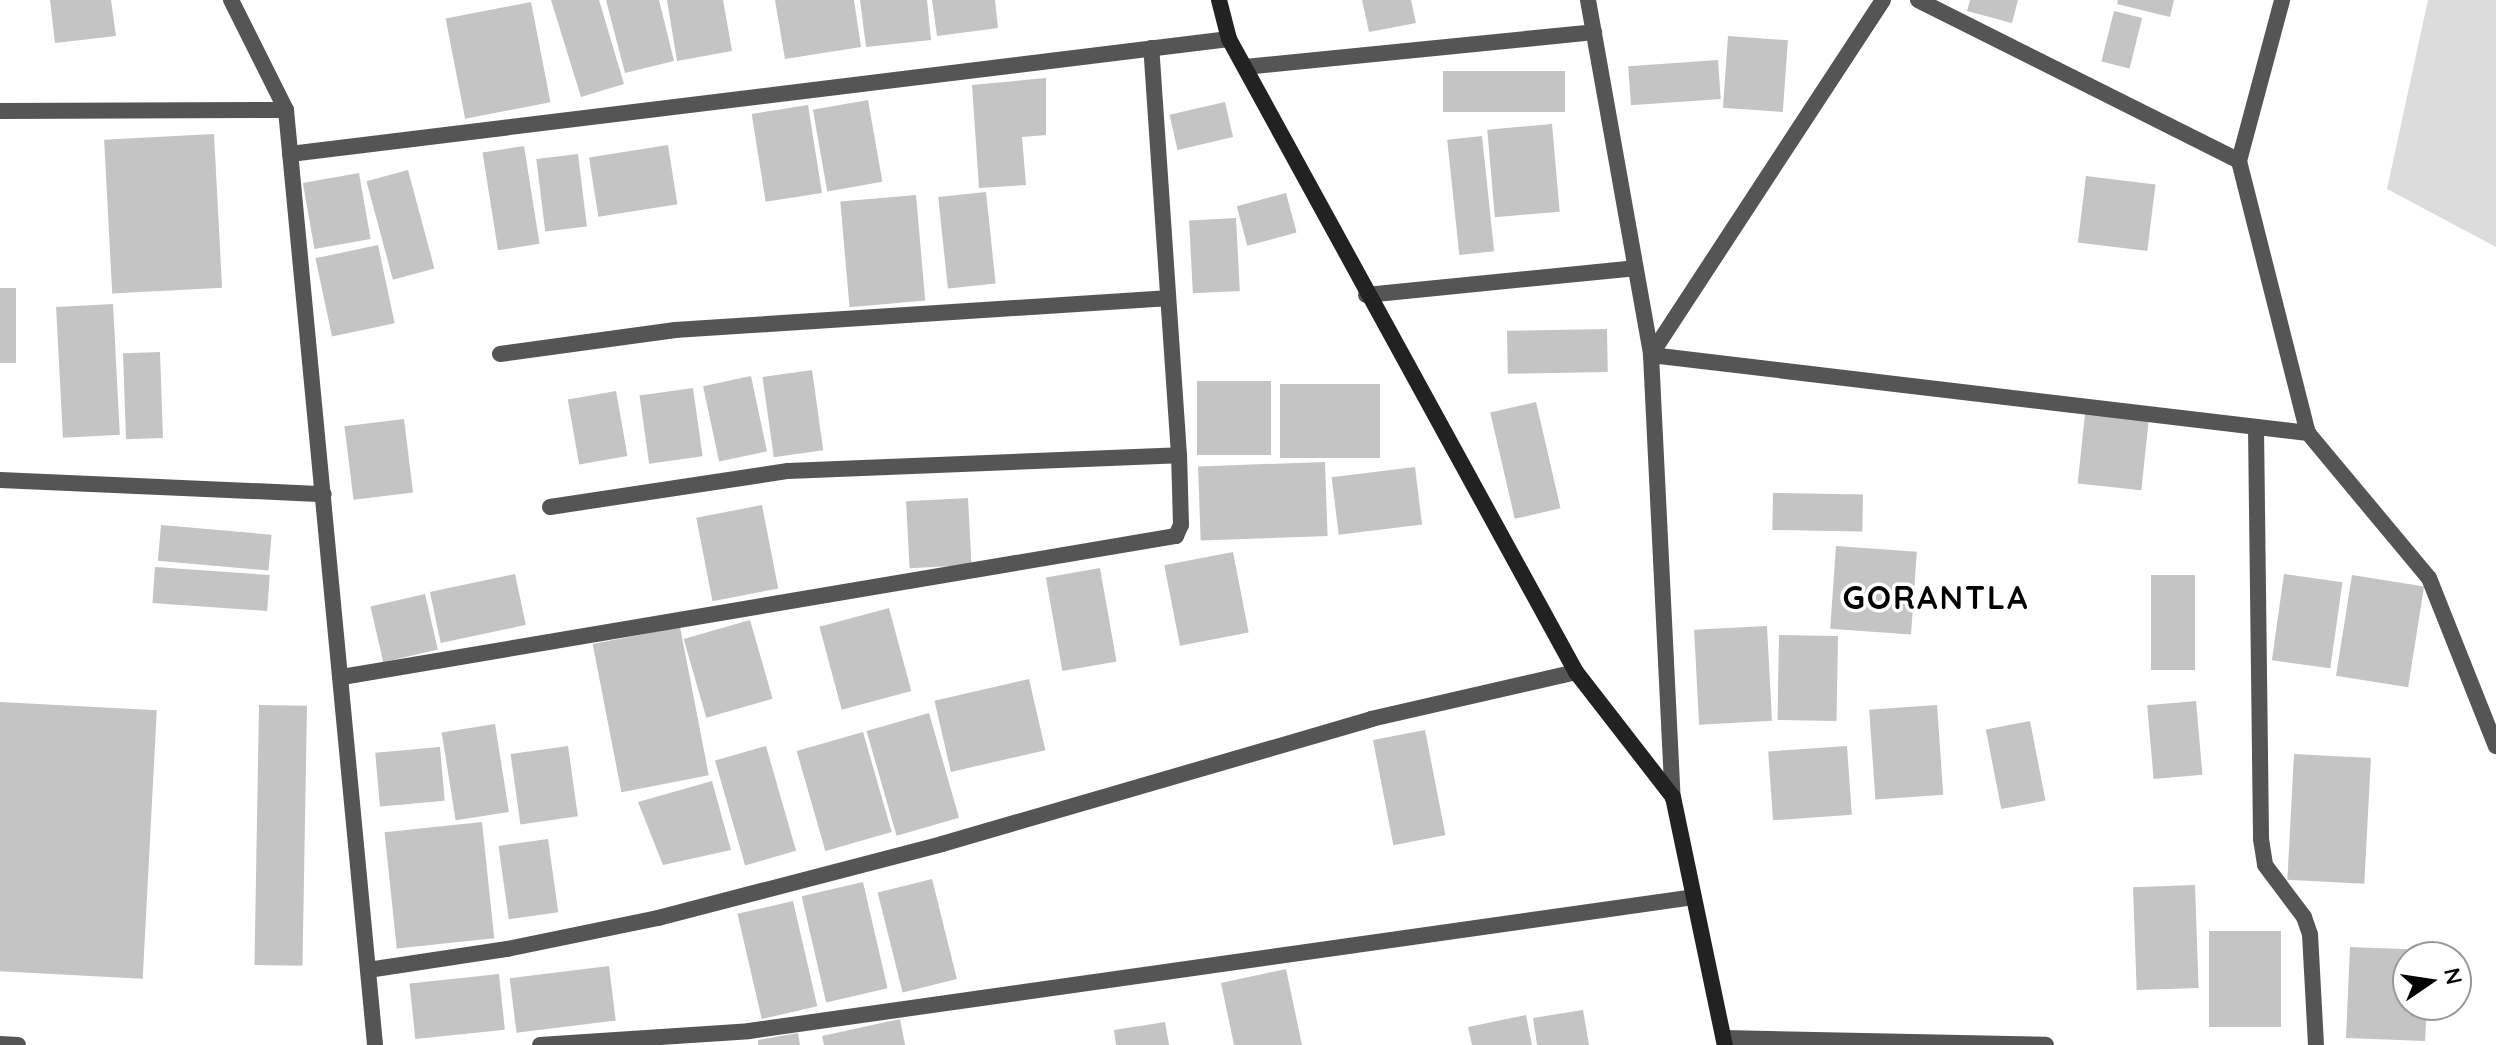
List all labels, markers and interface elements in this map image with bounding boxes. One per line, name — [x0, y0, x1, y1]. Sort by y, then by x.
district label: GORANTLA — [1843, 578, 2029, 616]
north arrow — [2392, 941, 2472, 1021]
text: N — [2438, 965, 2469, 987]

